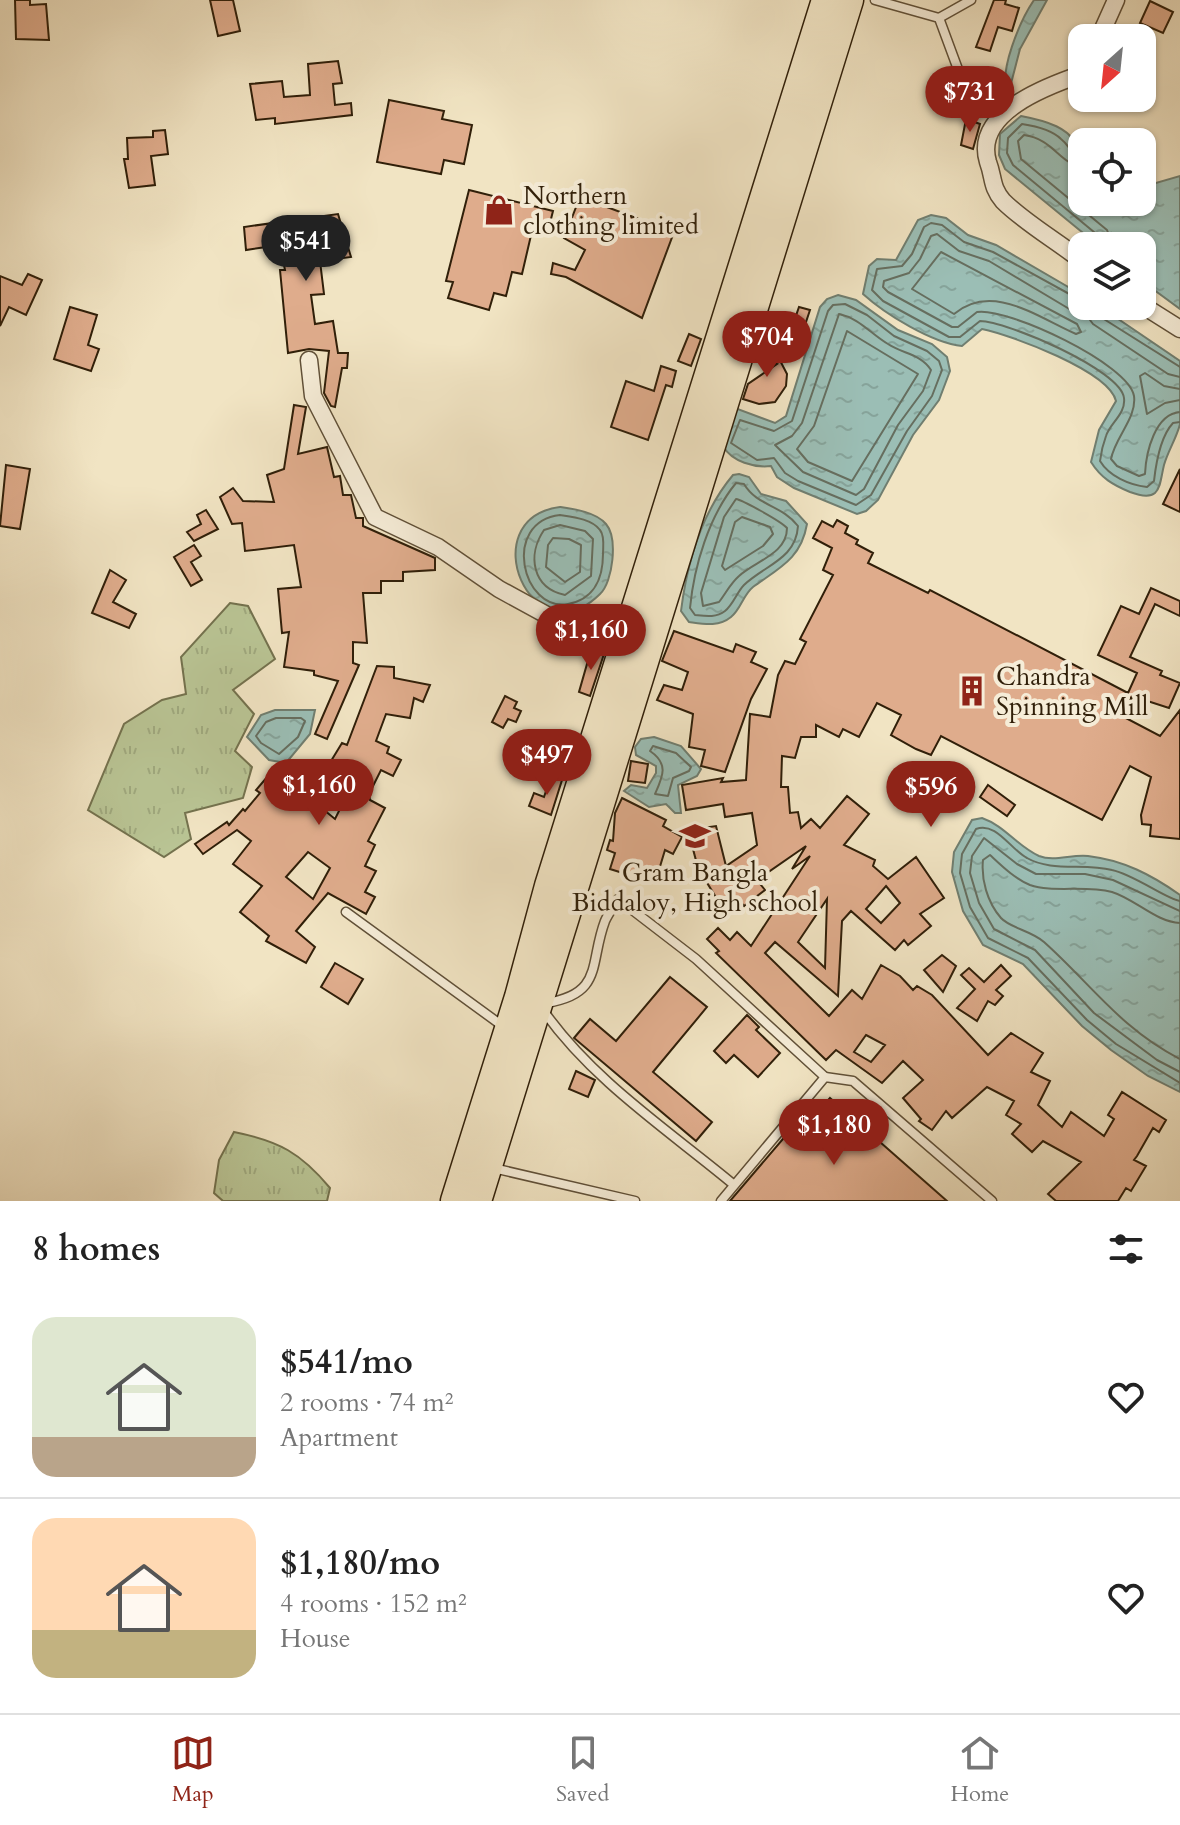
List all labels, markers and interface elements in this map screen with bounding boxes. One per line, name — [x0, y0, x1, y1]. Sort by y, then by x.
north arrow — [1068, 24, 1156, 112]
map controls — [1068, 24, 1156, 320]
pin: $731 — [923, 66, 1017, 134]
text: $731 — [943, 74, 997, 109]
button: locate — [1068, 128, 1156, 216]
place label: Northern clothing limited — [523, 178, 699, 243]
shop icon: Northern clothing limited — [482, 193, 516, 227]
pin: $541 — [259, 215, 353, 283]
text: $541 — [279, 223, 333, 258]
button: layers — [1068, 232, 1156, 320]
pin: $704 — [720, 311, 814, 379]
text: $704 — [740, 319, 794, 354]
pin: $1,160 — [526, 604, 656, 672]
text: $1,160 — [554, 612, 628, 647]
place label: Chandra Spinning Mill — [996, 659, 1149, 724]
building icon: Chandra Spinning Mill — [955, 674, 989, 708]
pin: $497 — [500, 729, 594, 797]
text: $497 — [520, 737, 574, 772]
pin: $1,160 — [254, 759, 384, 827]
pin: $596 — [884, 761, 978, 829]
text: $1,160 — [282, 767, 356, 802]
text: $596 — [904, 769, 958, 804]
school or university icon: Gram Bangla Biddaloy, High school — [678, 819, 712, 853]
place label: Gram Bangla Biddaloy, High school — [572, 855, 819, 920]
pin: $1,180 — [769, 1099, 899, 1167]
text: $1,180 — [797, 1107, 871, 1142]
text: 8 homes — [32, 1226, 160, 1272]
icon: filters — [1104, 1227, 1148, 1271]
text: $541/mo — [280, 1339, 413, 1385]
icon: home — [96, 1349, 192, 1445]
icon: heart — [1104, 1375, 1148, 1419]
text: 2 rooms · 74 m² — [280, 1385, 453, 1420]
text: Apartment — [280, 1420, 398, 1455]
text: $1,180/mo — [280, 1540, 440, 1586]
icon: home — [96, 1550, 192, 1646]
icon: heart — [1104, 1576, 1148, 1620]
text: 4 rooms · 152 m² — [280, 1586, 467, 1621]
text: House — [280, 1621, 351, 1656]
tab: Map — [171, 1731, 215, 1809]
tab: Saved — [556, 1731, 609, 1809]
tab: Home — [950, 1731, 1009, 1809]

